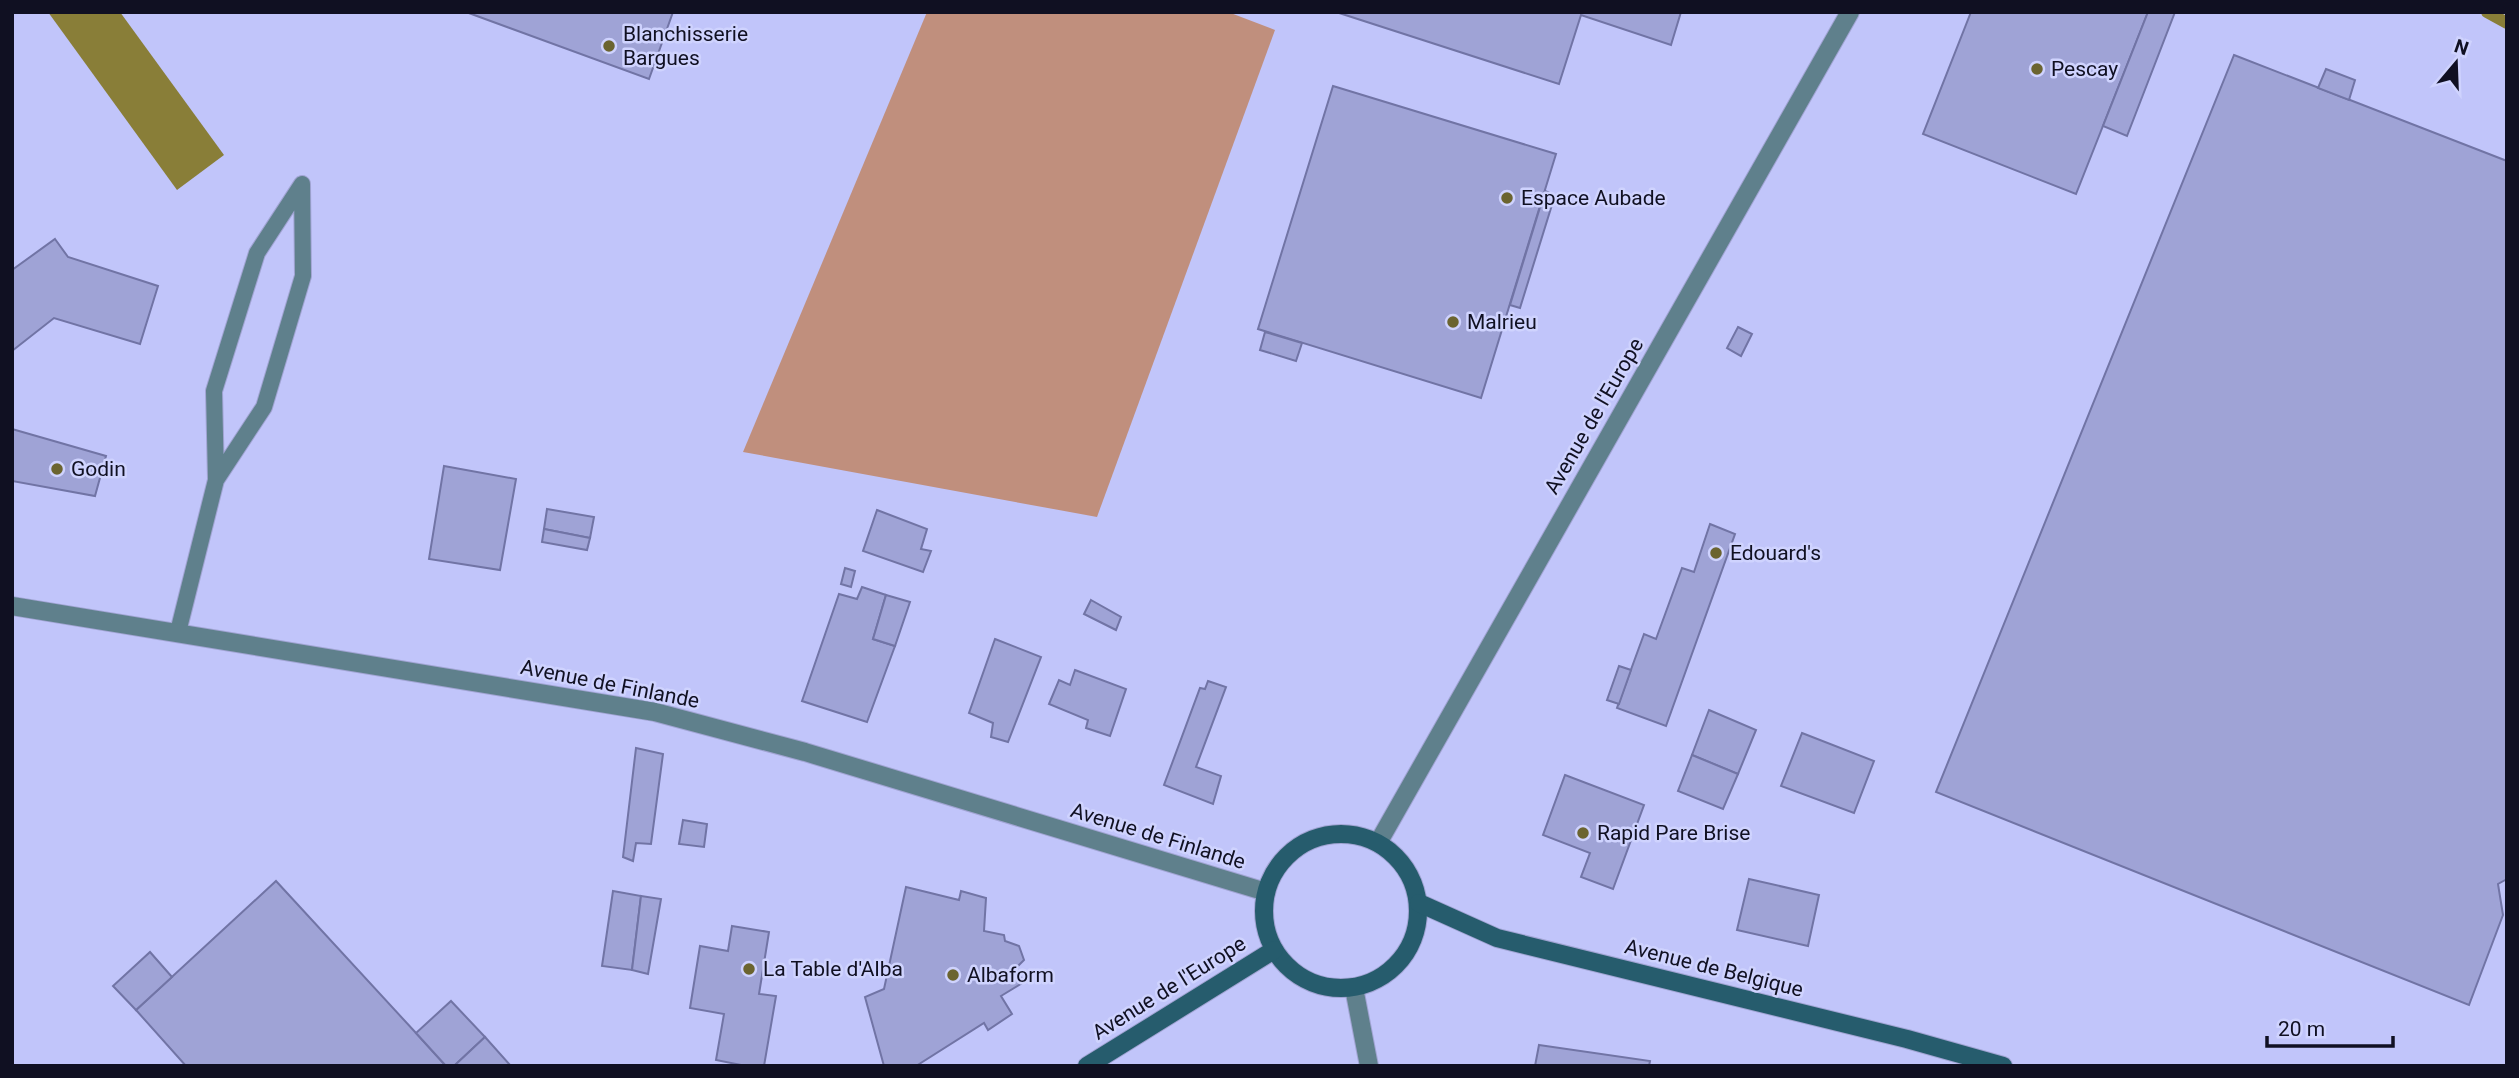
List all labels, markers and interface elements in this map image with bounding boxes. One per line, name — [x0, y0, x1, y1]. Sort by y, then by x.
place label: Blanchisserie Bargues — [623, 22, 748, 70]
north arrow — [2421, 28, 2491, 98]
text: N — [2451, 34, 2471, 60]
marker: Blanchisserie Bargues — [601, 38, 617, 54]
place label: Pescay — [2051, 57, 2118, 81]
marker: Pescay — [2029, 61, 2045, 77]
place label: Espace Aubade — [1521, 186, 1666, 210]
marker: Espace Aubade — [1499, 190, 1515, 206]
place label: Malrieu — [1467, 310, 1537, 334]
marker: Malrieu — [1445, 314, 1461, 330]
street label: Avenue de l'Europe — [1540, 334, 1648, 498]
place label: Godin — [71, 457, 126, 481]
marker: Godin — [49, 461, 65, 477]
place label: Edouard's — [1730, 541, 1821, 565]
marker: Edouard's — [1708, 545, 1724, 561]
street label: Avenue de Finlande — [519, 655, 701, 713]
street label: Avenue de Finlande — [1068, 798, 1248, 874]
place label: Rapid Pare Brise — [1597, 821, 1750, 845]
marker: Rapid Pare Brise — [1575, 825, 1591, 841]
street label: Avenue de l'Europe — [1088, 931, 1250, 1045]
street label: Avenue de Belgique — [1622, 934, 1806, 1002]
place label: La Table d'Alba — [763, 957, 903, 981]
marker: La Table d'Alba — [741, 961, 757, 977]
place label: Albaform — [967, 963, 1054, 987]
marker: Albaform — [945, 967, 961, 983]
scale bar — [2267, 1004, 2393, 1048]
text: 20 m — [2278, 1017, 2325, 1041]

